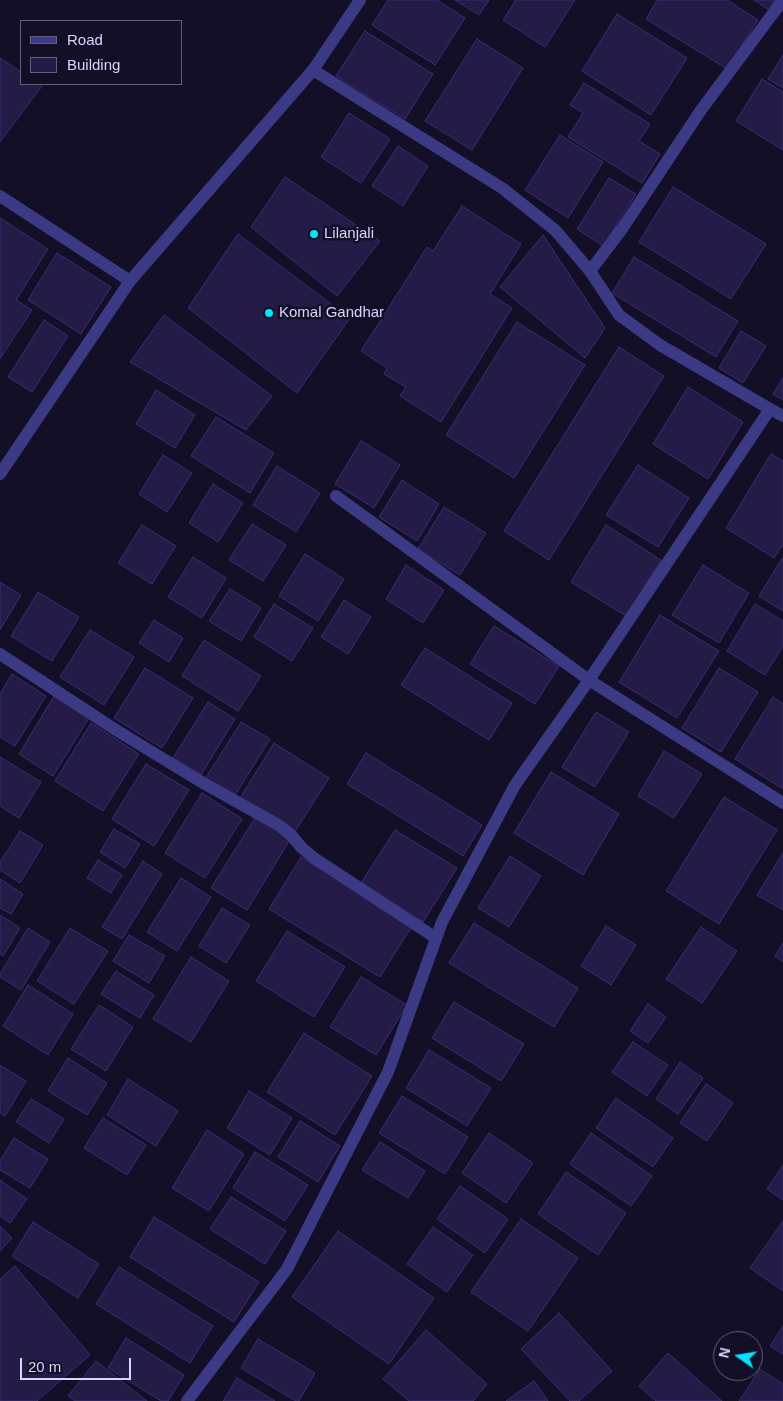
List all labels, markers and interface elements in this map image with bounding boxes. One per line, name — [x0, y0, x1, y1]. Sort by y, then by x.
legend — [20, 20, 182, 85]
text: Road — [67, 31, 103, 48]
text: Building — [67, 56, 120, 73]
place label: Lilanjali — [324, 225, 374, 243]
marker: Lilanjali — [308, 228, 320, 240]
place label: Komal Gandhar — [279, 304, 384, 322]
marker: Komal Gandhar — [263, 307, 275, 319]
north arrow — [713, 1331, 763, 1381]
text: N — [715, 1346, 733, 1360]
scale bar — [22, 1348, 134, 1380]
text: 20 m — [28, 1358, 61, 1375]

